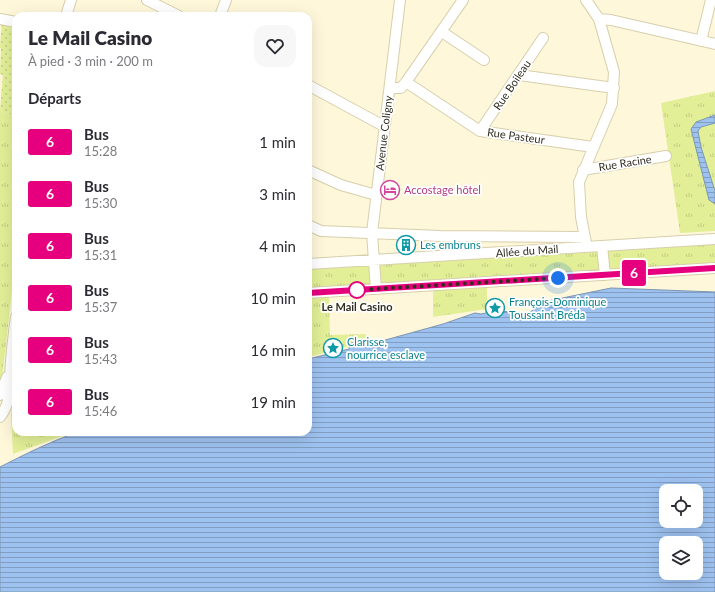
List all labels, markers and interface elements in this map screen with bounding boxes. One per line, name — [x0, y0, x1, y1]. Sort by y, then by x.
button: heart — [254, 25, 296, 67]
text: Le Mail Casino — [28, 26, 152, 49]
text: À pied · 3 min · 200 m — [28, 53, 153, 69]
street label: Rue Boileau — [490, 57, 533, 112]
text: Départs — [28, 89, 81, 107]
street label: Avenue Coligny — [372, 94, 395, 171]
text: Bus — [84, 125, 109, 143]
street label: Rue Pasteur — [486, 125, 546, 146]
text: 6 — [46, 133, 54, 150]
text: 1 min — [259, 133, 296, 151]
text: 15:28 — [84, 143, 117, 159]
street label: Rue Racine — [597, 152, 653, 173]
text: Bus — [84, 177, 109, 195]
hotel icon: Accostage hôtel — [379, 179, 401, 201]
place label: Accostage hôtel — [404, 183, 481, 196]
text: 6 — [46, 185, 54, 202]
text: 3 min — [259, 185, 296, 203]
text: 15:30 — [84, 195, 117, 211]
text: Bus — [84, 229, 109, 247]
building icon: Les embruns — [395, 234, 417, 256]
text: 6 — [46, 237, 54, 254]
text: 4 min — [259, 237, 296, 255]
place label: Les embruns — [420, 238, 481, 251]
street label: Allée du Mail — [495, 242, 559, 259]
text: 15:31 — [84, 247, 117, 263]
line badge: 6 — [621, 260, 647, 286]
text: 6 — [630, 264, 638, 281]
your location — [548, 268, 568, 288]
text: Bus — [84, 281, 109, 299]
marker: Le Mail Casino — [348, 281, 366, 299]
text: 6 — [46, 289, 54, 306]
text: 10 min — [250, 289, 296, 307]
place label: François-Dominique Toussaint Bréda — [509, 295, 606, 321]
place icon: François-Dominique Toussaint Bréda — [484, 297, 506, 319]
text: 15:37 — [84, 299, 117, 315]
place label: Le Mail Casino — [321, 300, 393, 313]
text: Bus — [84, 333, 109, 351]
place label: Clarisse, nourrice esclave — [347, 335, 425, 361]
place icon: Clarisse, nourrice esclave — [322, 337, 344, 359]
text: 6 — [46, 341, 54, 358]
text: 16 min — [250, 341, 296, 359]
text: 15:43 — [84, 351, 117, 367]
text: Bus — [84, 385, 109, 403]
text: 6 — [46, 393, 54, 410]
text: 19 min — [250, 393, 296, 411]
text: 15:46 — [84, 403, 117, 419]
map controls — [659, 484, 703, 580]
button: locate — [659, 484, 703, 528]
button: layers — [659, 536, 703, 580]

